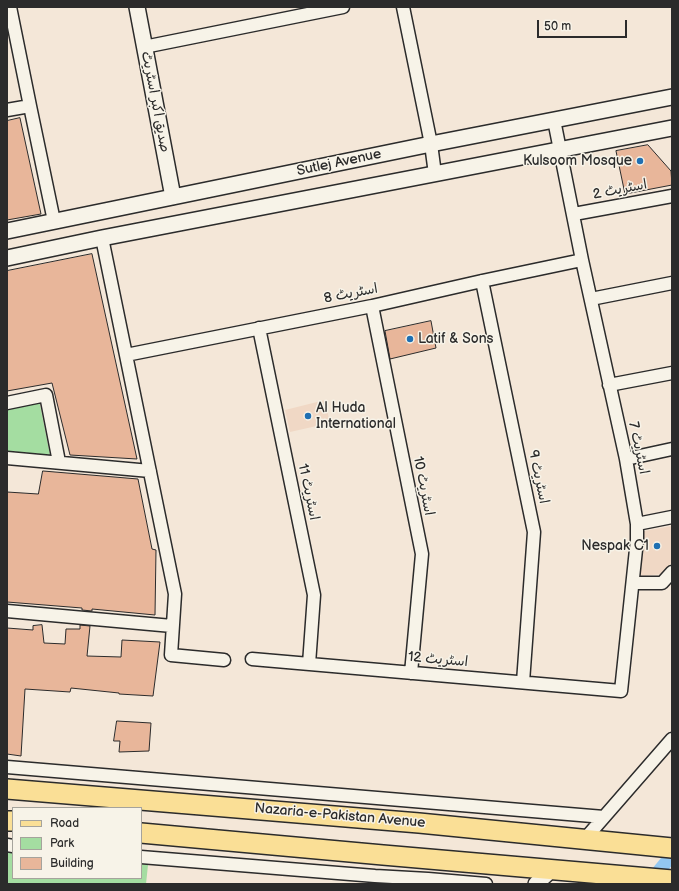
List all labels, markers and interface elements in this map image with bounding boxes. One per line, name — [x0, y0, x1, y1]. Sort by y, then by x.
scale bar — [539, 12, 629, 38]
text: 50 m — [544, 19, 571, 34]
street label: صدیق اکبر اسٹریٹ — [137, 50, 173, 154]
street label: Sutlej Avenue — [295, 146, 383, 180]
place label: Kulsoom Mosque — [523, 153, 632, 169]
marker: Kulsoom Mosque — [635, 156, 645, 166]
street label: اسٹریٹ 2 — [592, 177, 648, 203]
street label: اسٹریٹ 8 — [323, 281, 379, 307]
place label: Latif & Sons — [418, 331, 494, 347]
marker: Latif & Sons — [405, 334, 415, 344]
place label: Al Huda International — [316, 400, 396, 432]
marker: Al Huda International — [303, 411, 313, 421]
street label: اسٹریٹ 7 — [624, 420, 652, 476]
street label: اسٹریٹ 9 — [524, 449, 552, 505]
street label: اسٹریٹ 10 — [409, 455, 437, 517]
street label: اسٹریٹ 11 — [294, 462, 322, 522]
place label: Nespak C1 — [581, 538, 649, 554]
marker: Nespak C1 — [652, 541, 662, 551]
street label: اسٹریٹ 12 — [407, 649, 469, 671]
street label: Nazaria-e-Pakistan Avenue — [254, 800, 426, 832]
legend — [12, 807, 142, 879]
text: Road — [50, 816, 79, 831]
text: Park — [50, 836, 74, 851]
text: Building — [50, 856, 94, 871]

